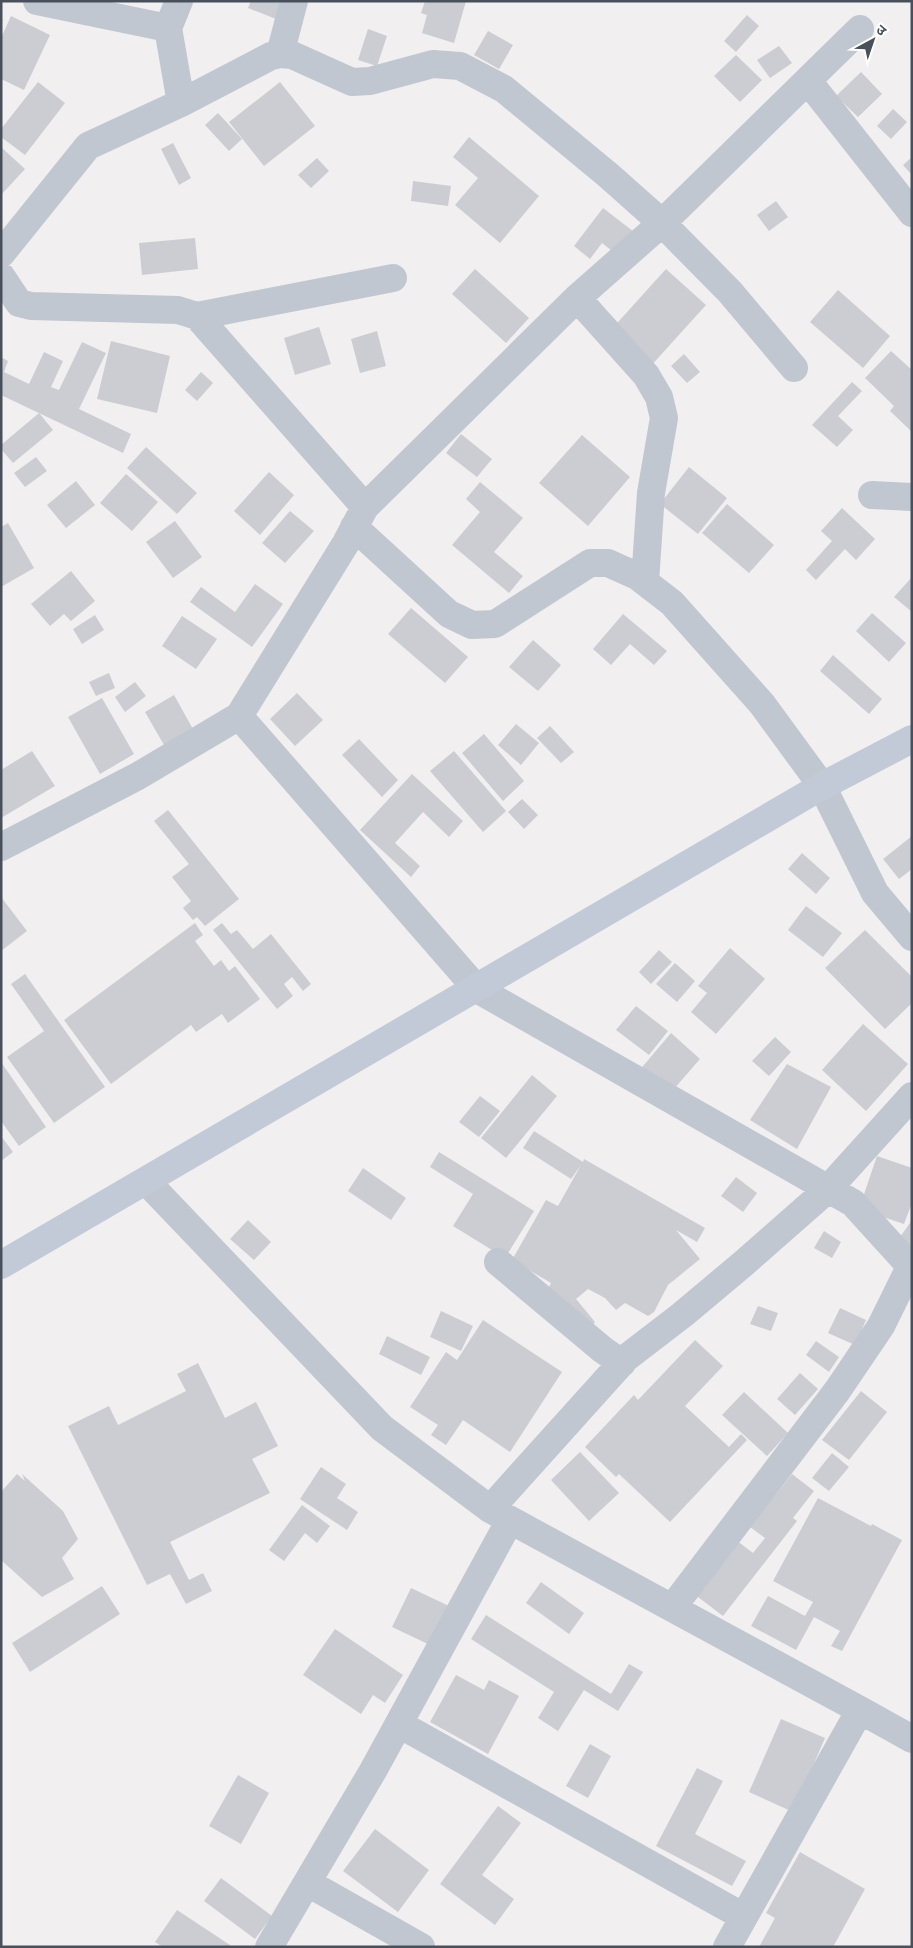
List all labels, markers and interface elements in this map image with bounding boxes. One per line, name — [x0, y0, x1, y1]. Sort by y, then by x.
north arrow — [848, 15, 898, 65]
text: उ — [873, 21, 891, 39]

